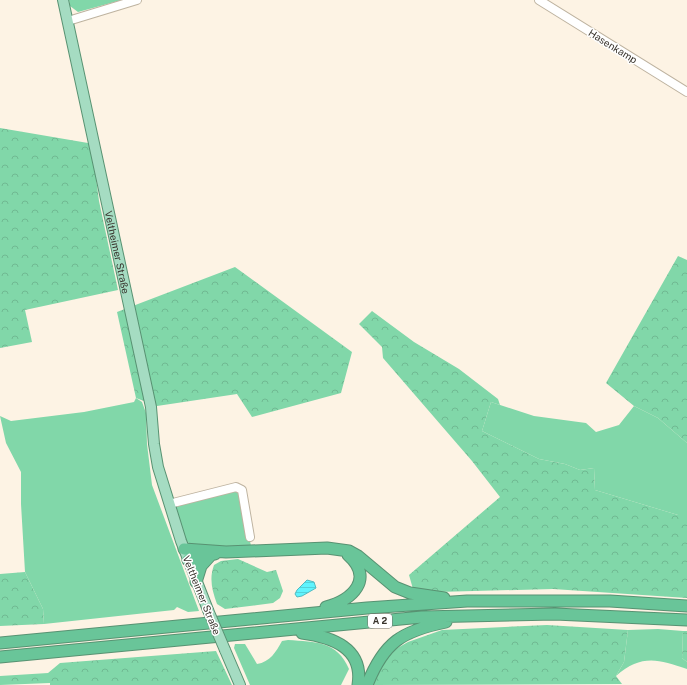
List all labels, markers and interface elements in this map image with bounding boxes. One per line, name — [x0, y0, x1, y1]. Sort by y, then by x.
street label: Hasenkamp — [586, 26, 640, 66]
street label: Veltheimer Straße — [103, 210, 132, 295]
street label: Veltheimer Straße — [181, 554, 223, 637]
road number: A 2 — [368, 614, 392, 628]

